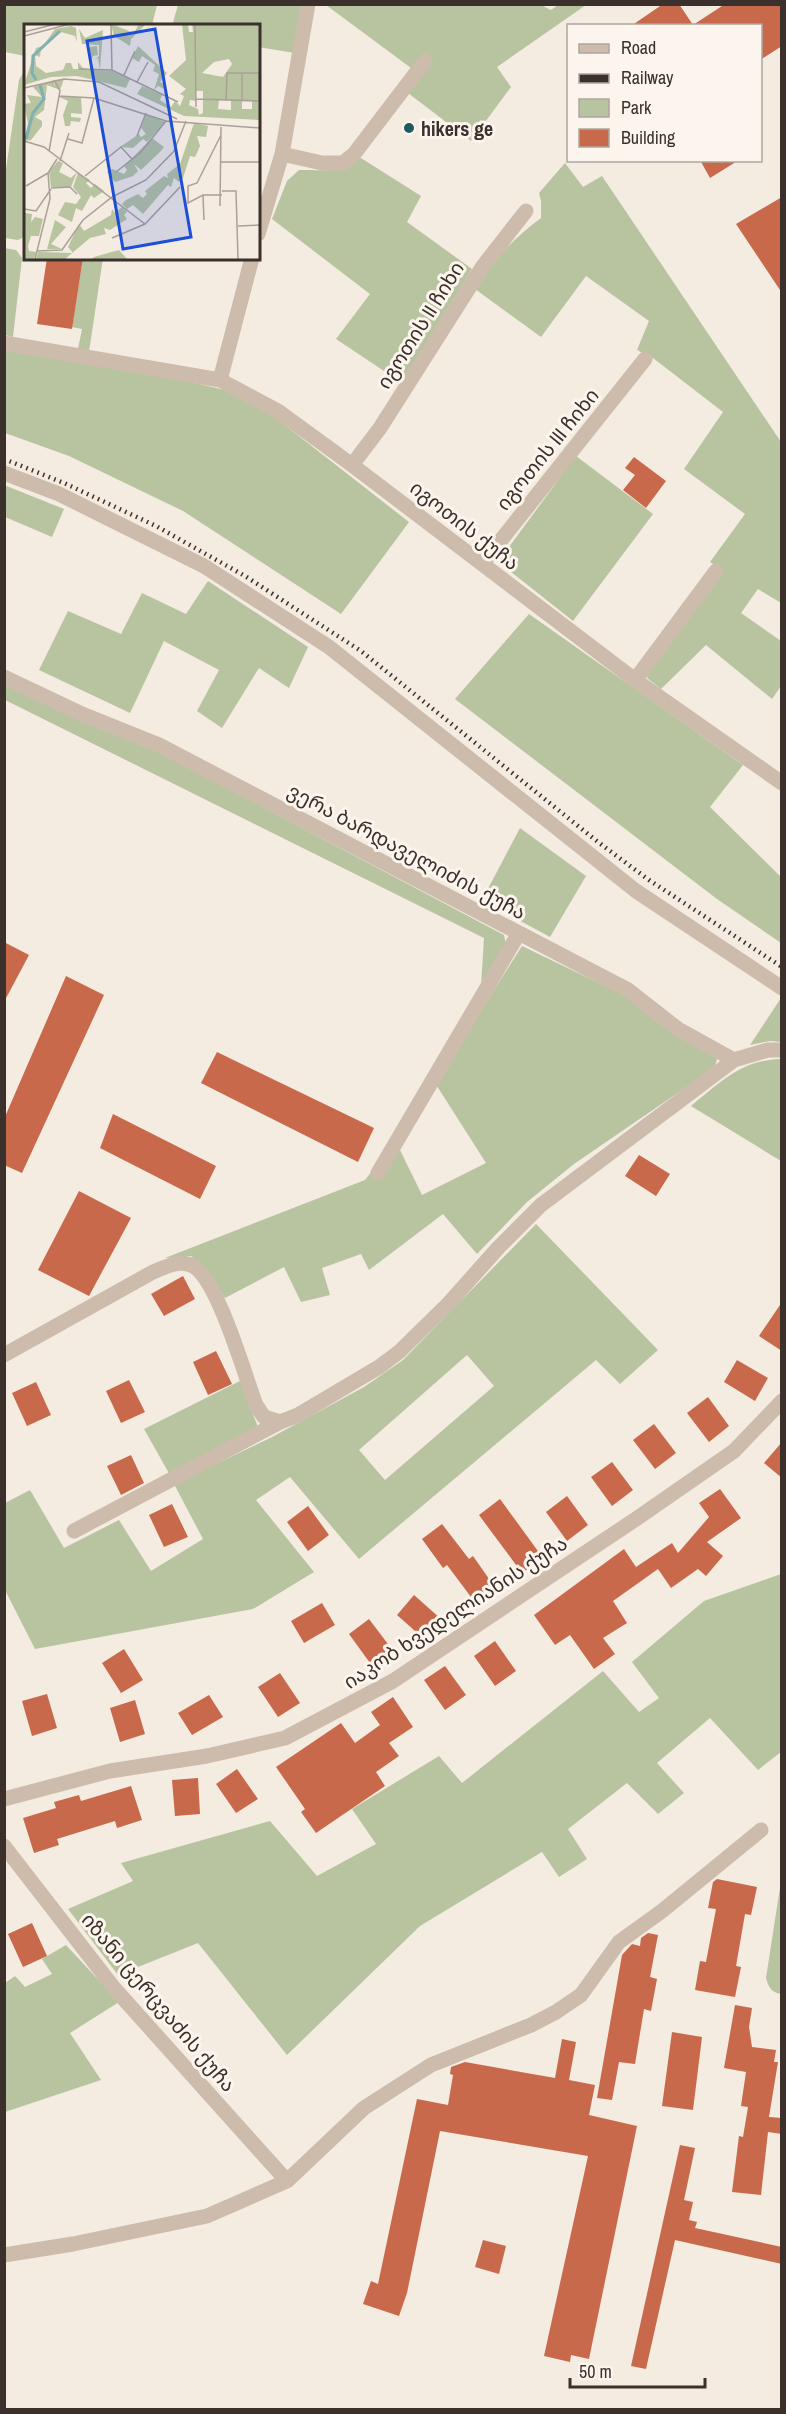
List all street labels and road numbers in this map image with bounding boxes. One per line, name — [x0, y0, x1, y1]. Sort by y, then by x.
street label: იგოთის II ჩიხი — [370, 256, 470, 394]
street label: იგოთის III ჩიხი — [489, 382, 605, 516]
street label: იგოთის ქუჩა — [405, 474, 525, 576]
street label: ვერა ბარდაველიძის ქუჩა — [283, 777, 531, 925]
street label: იაკობ ხვედელიანის ქუჩა — [338, 1529, 572, 1695]
street label: იზანი ცერცვაძის ქუჩა — [76, 1907, 242, 2097]

